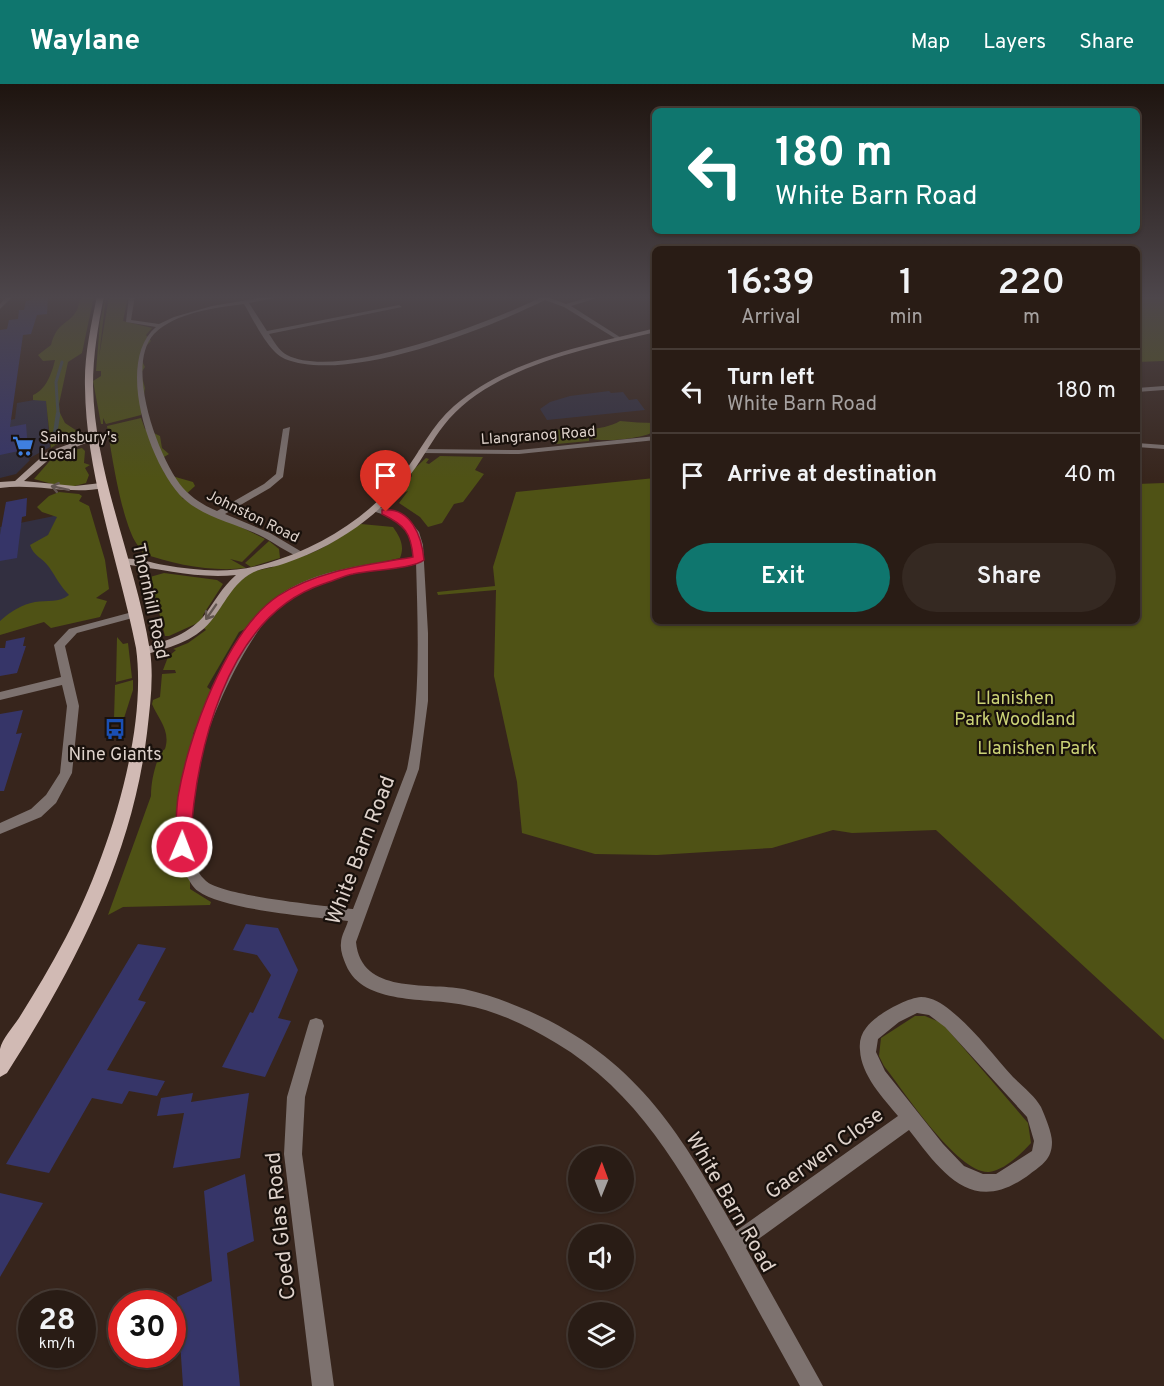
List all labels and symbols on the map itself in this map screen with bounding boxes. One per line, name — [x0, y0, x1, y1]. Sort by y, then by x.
street label: Llangranog Road — [480, 423, 596, 450]
place label: Sainsbury's Local — [40, 429, 117, 465]
supermarket icon: Sainsbury's Local — [11, 434, 35, 458]
pin — [360, 450, 411, 512]
one-way arrow — [51, 482, 70, 493]
street label: Johnston Road — [203, 487, 302, 548]
street label: Thornhill Road — [126, 541, 173, 661]
one-way arrow — [205, 604, 217, 620]
park label: Llanishen Park Woodland — [954, 688, 1076, 732]
bus stop icon: Nine Giants — [103, 717, 127, 741]
park label: Llanishen Park — [977, 738, 1097, 761]
place label: Nine Giants — [68, 744, 162, 767]
street label: White Barn Road — [321, 772, 402, 929]
position arrow — [150, 815, 214, 879]
street label: Gaerwen Close — [760, 1102, 890, 1206]
street label: White Barn Road — [679, 1128, 781, 1278]
north arrow — [568, 1146, 634, 1212]
street label: Coed Glas Road — [260, 1151, 303, 1301]
speed limit sign: 30 — [108, 1290, 186, 1368]

